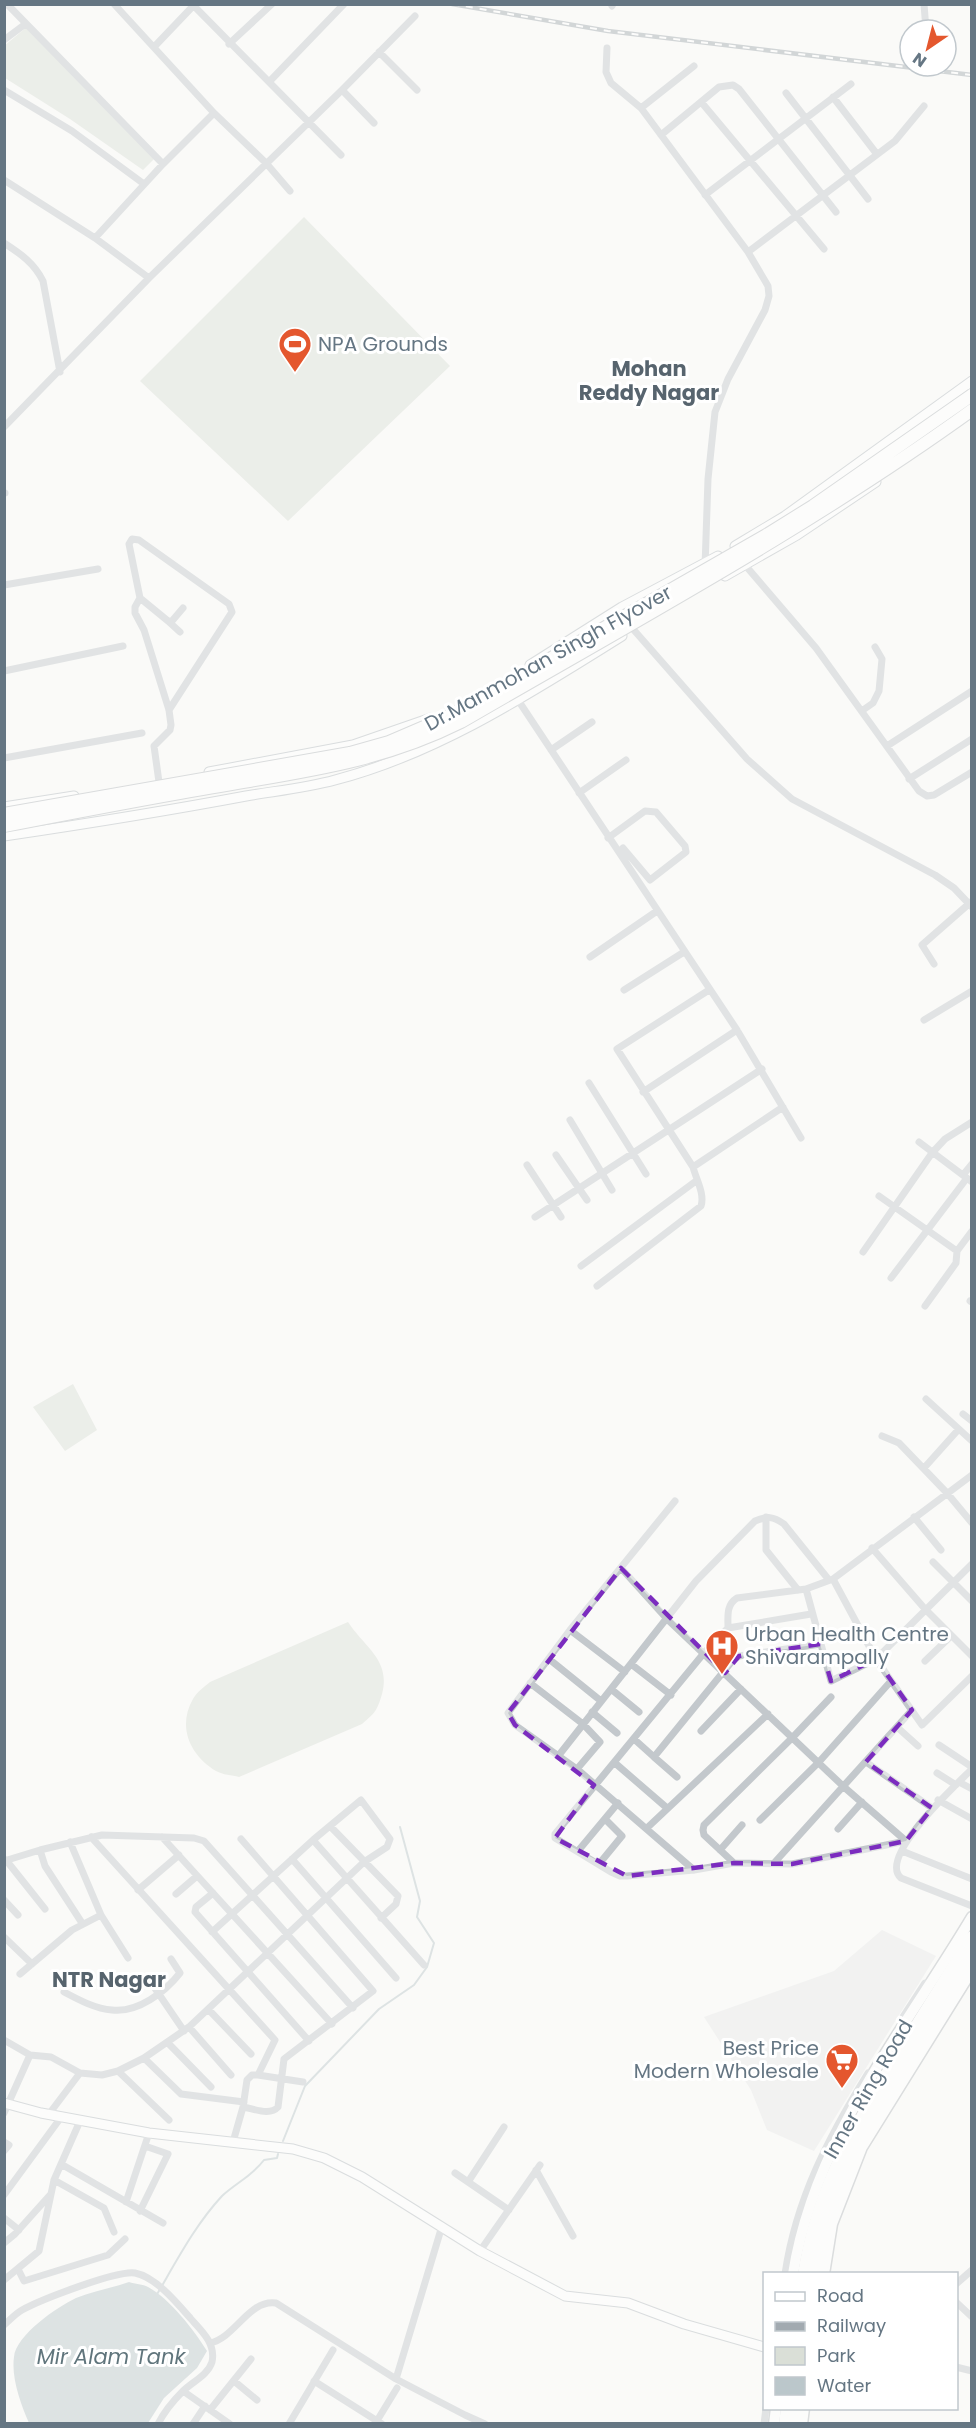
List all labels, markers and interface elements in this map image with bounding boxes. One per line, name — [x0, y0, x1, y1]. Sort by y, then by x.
north arrow — [898, 18, 958, 78]
text: N — [908, 47, 931, 73]
sports icon: NPA Grounds — [277, 326, 313, 373]
place label: NPA Grounds — [318, 330, 448, 358]
district label: Mohan Reddy Nagar — [579, 354, 719, 407]
street label: Dr.Manmohan Singh Flyover — [419, 578, 677, 738]
place label: Urban Health Centre Shivarampally — [745, 1620, 949, 1671]
hospital icon: Urban Health Centre Shivarampally — [704, 1628, 740, 1675]
district label: NTR Nagar — [52, 1965, 166, 1994]
street label: Inner Ring Road — [817, 2014, 919, 2164]
place label: Best Price Modern Wholesale — [634, 2034, 819, 2085]
supermarket icon: Best Price Modern Wholesale — [824, 2042, 860, 2089]
legend — [763, 2272, 958, 2410]
text: Road — [817, 2283, 864, 2308]
text: Railway — [817, 2313, 886, 2338]
water label: Mir Alam Tank — [37, 2342, 186, 2371]
text: Park — [817, 2343, 856, 2368]
text: Water — [817, 2373, 871, 2398]

